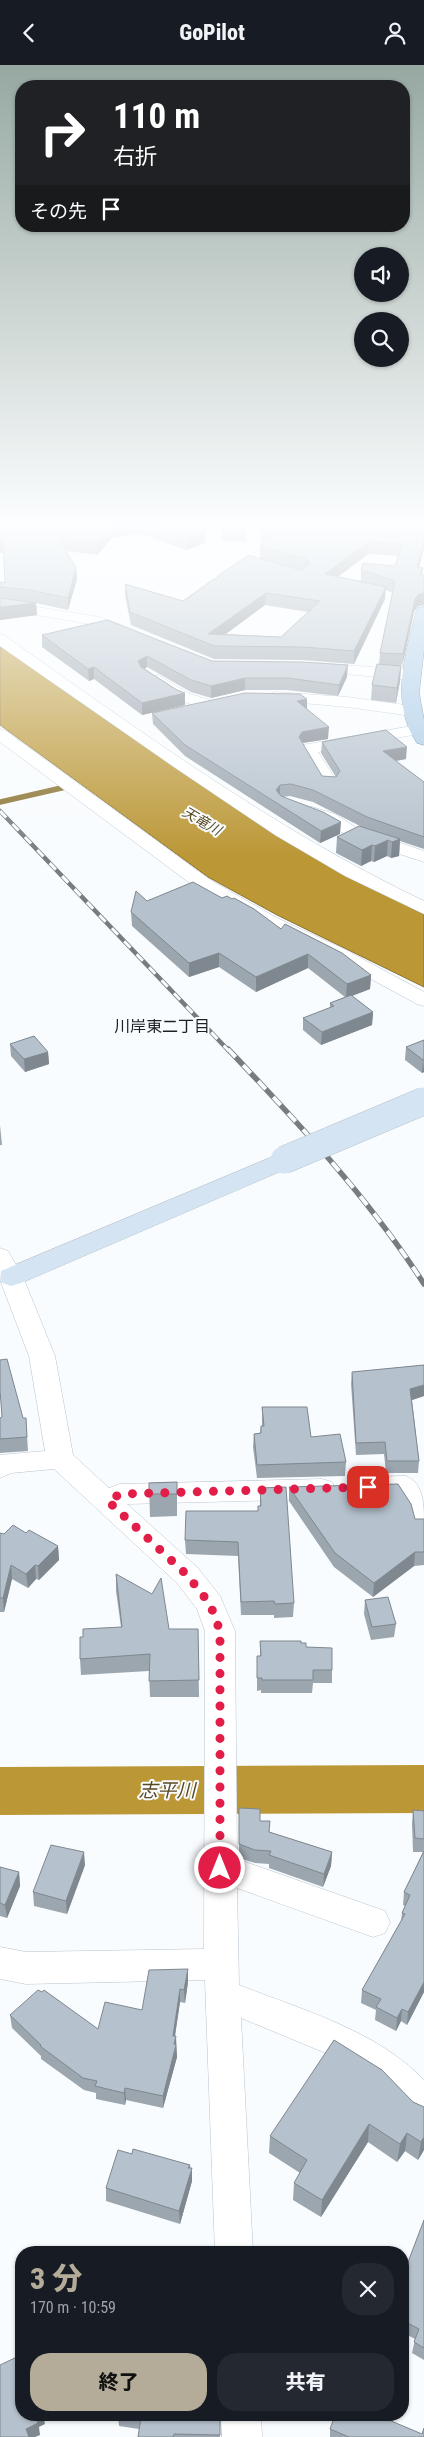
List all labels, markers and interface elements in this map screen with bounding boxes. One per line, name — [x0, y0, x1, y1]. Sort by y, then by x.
icon: back — [15, 19, 43, 47]
icon: person — [381, 19, 409, 47]
text: GoPilot — [179, 20, 245, 45]
text: 110 m — [113, 96, 200, 137]
icon: right — [30, 100, 95, 165]
text: 右折 — [113, 144, 157, 169]
icon: arrive — [97, 195, 125, 223]
text: その先 — [30, 200, 87, 223]
map controls — [354, 247, 409, 367]
button: sound — [354, 247, 409, 302]
button: search — [354, 312, 409, 367]
water label: 天竜川 — [180, 804, 226, 839]
district label: 川岸東二丁目 — [114, 1017, 210, 1036]
pin — [347, 1466, 389, 1508]
icon: arrive — [354, 1473, 382, 1501]
water label: 志平川 — [138, 1779, 197, 1802]
position arrow — [193, 1841, 245, 1893]
text: 3 分 — [30, 2261, 82, 2296]
button: close — [342, 2263, 394, 2315]
text: 170 m · 10:59 — [30, 2298, 116, 2317]
button: 終了 — [30, 2353, 207, 2411]
button: 共有 — [217, 2353, 394, 2411]

